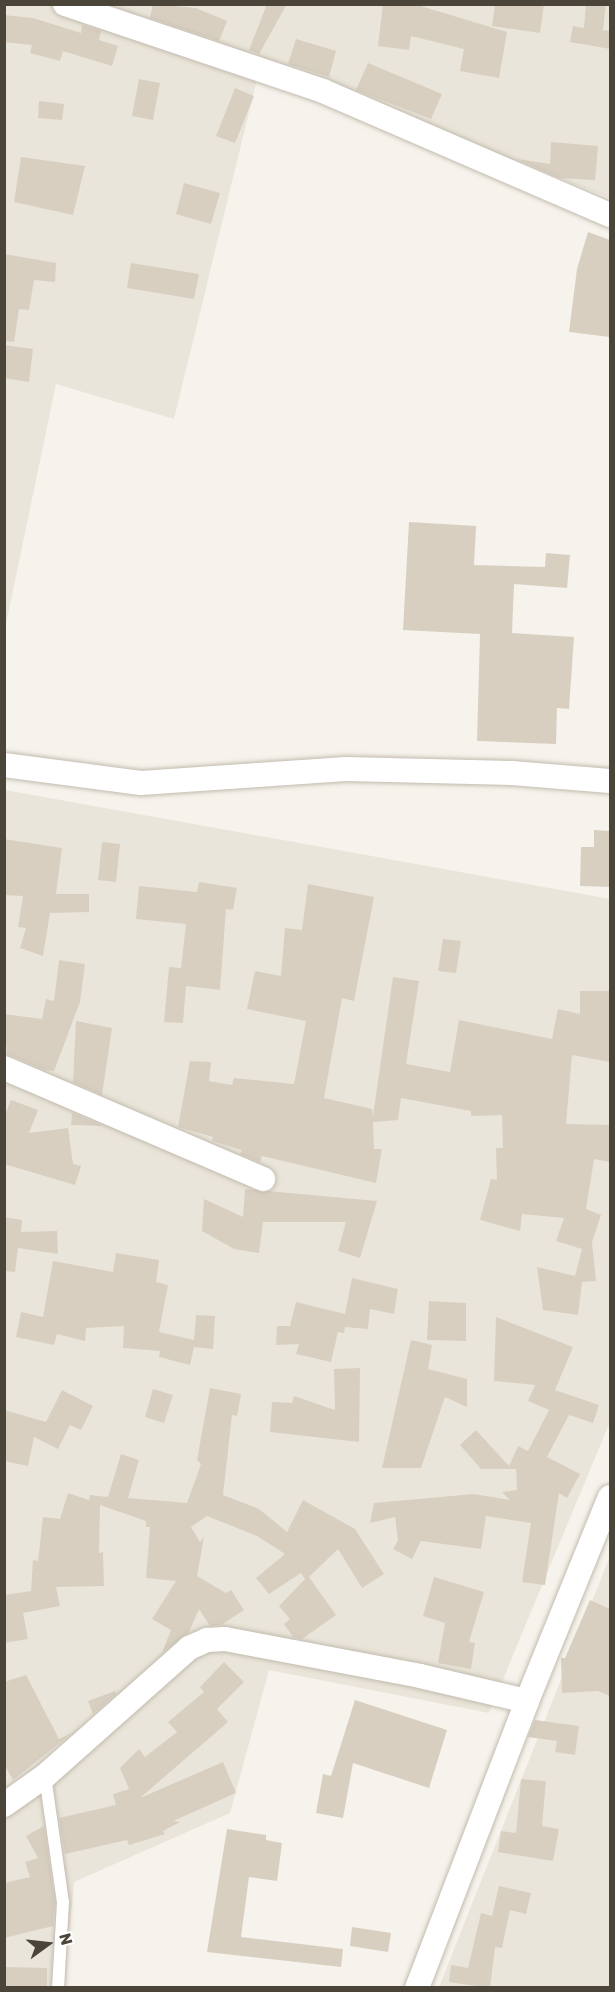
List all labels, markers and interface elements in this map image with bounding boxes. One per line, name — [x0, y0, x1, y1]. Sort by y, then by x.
north arrow — [18, 1914, 78, 1974]
text: N — [55, 1931, 77, 1947]

